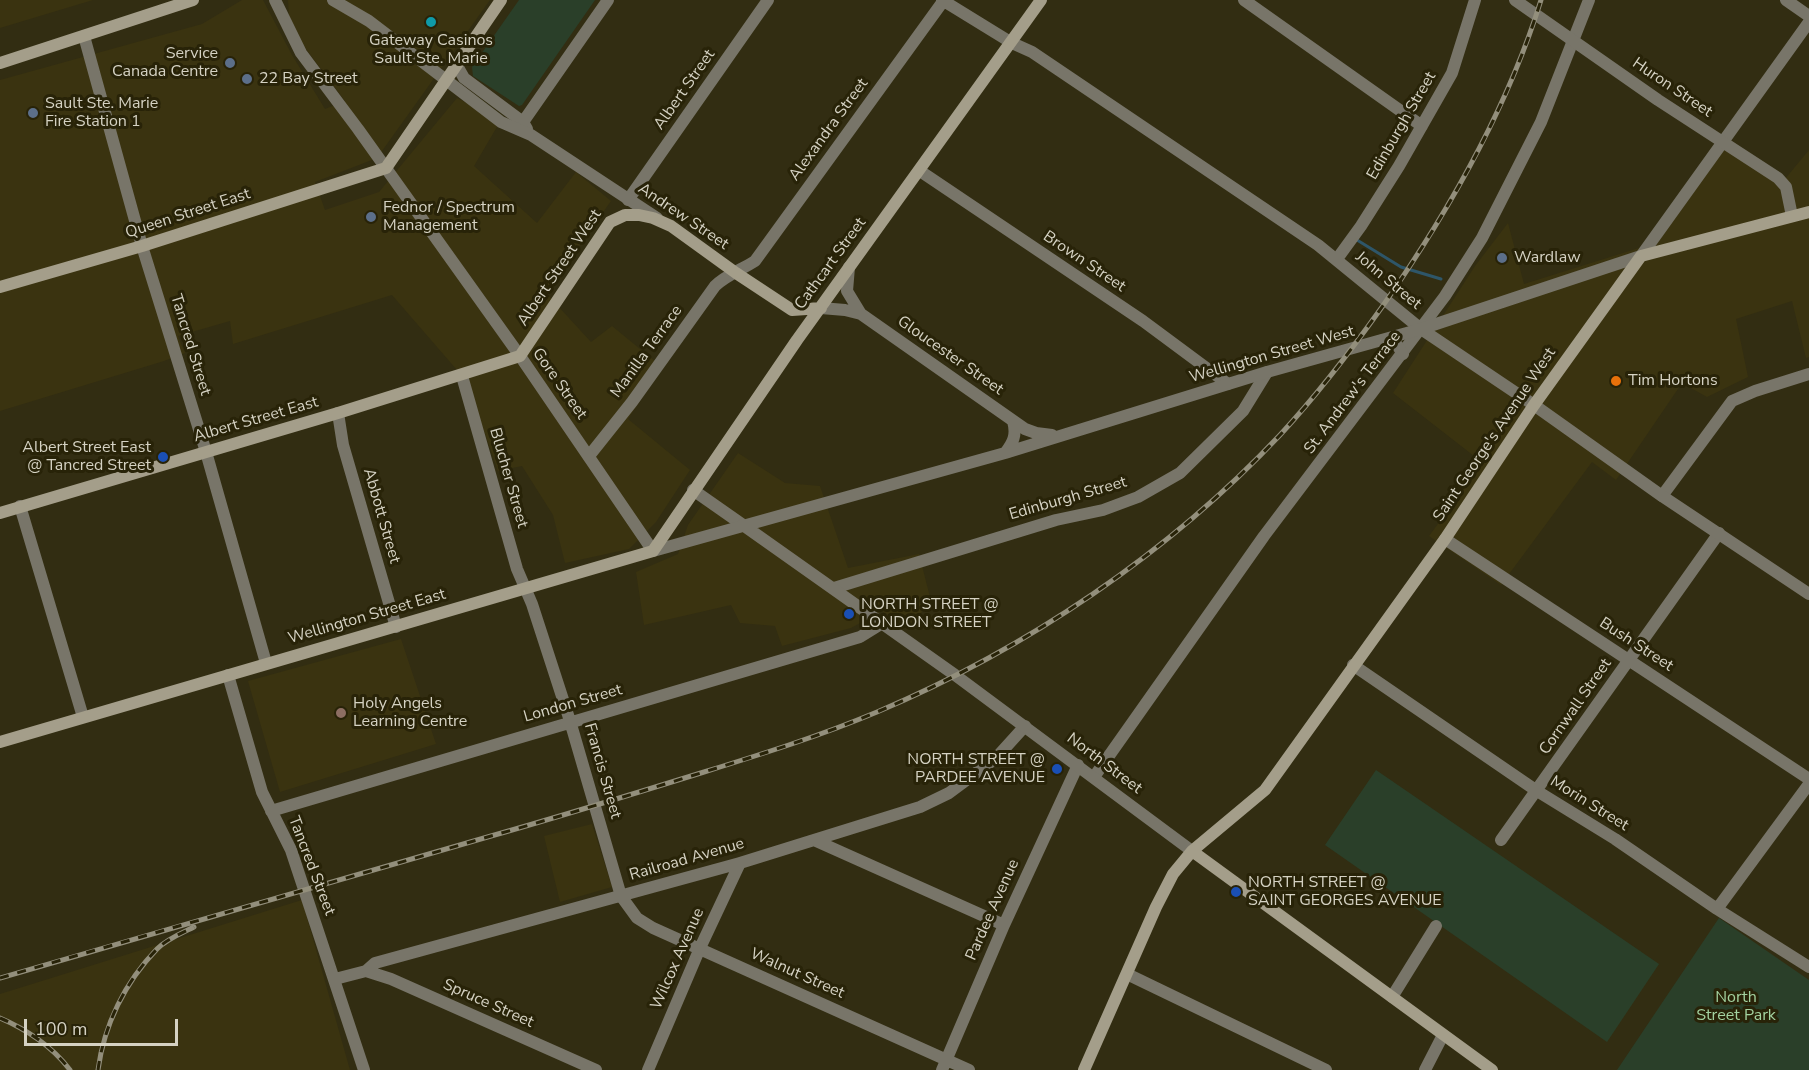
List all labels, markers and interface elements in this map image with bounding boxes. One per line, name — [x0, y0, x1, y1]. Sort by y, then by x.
marker: Gateway Casinos Sault Ste. Marie — [424, 15, 438, 29]
place label: Gateway Casinos Sault Ste. Marie — [369, 31, 493, 69]
place label: Service Canada Centre — [112, 44, 218, 82]
street label: Albert Street — [650, 46, 720, 134]
street label: Huron Street — [1628, 54, 1716, 122]
marker: Service Canada Centre — [223, 56, 237, 70]
place label: 22 Bay Street — [259, 69, 358, 89]
street label: Edinburgh Street — [1363, 69, 1441, 183]
marker: 22 Bay Street — [240, 72, 254, 86]
street label: Alexandra Street — [785, 75, 873, 185]
place label: Sault Ste. Marie Fire Station 1 — [45, 94, 158, 132]
marker: Sault Ste. Marie Fire Station 1 — [26, 106, 40, 120]
street label: Andrew Street — [634, 180, 732, 254]
street label: Queen Street East — [123, 185, 253, 243]
place label: Fednor / Spectrum Management — [383, 198, 515, 236]
street label: Albert Street West — [514, 206, 606, 330]
marker: Fednor / Spectrum Management — [364, 210, 378, 224]
street label: Cathcart Street — [791, 214, 871, 314]
street label: Brown Street — [1039, 227, 1129, 297]
street label: John Street — [1351, 248, 1425, 314]
place label: Wardlaw — [1514, 248, 1581, 268]
marker: Wardlaw — [1495, 251, 1509, 265]
street label: Tancred Street — [166, 292, 214, 398]
street label: Manilla Terrace — [607, 302, 687, 402]
street label: Gloucester Street — [893, 312, 1007, 400]
street label: Wellington Street West — [1187, 322, 1357, 388]
street label: St. Andrew's Terrace — [1301, 328, 1405, 458]
street label: Saint George's Avenue West — [1430, 344, 1560, 526]
street label: Gore Street — [528, 345, 590, 423]
place label: Tim Hortons — [1628, 371, 1718, 391]
marker: Tim Hortons — [1609, 374, 1623, 388]
street label: Albert Street East — [191, 393, 321, 447]
street label: Blucher Street — [485, 426, 531, 530]
place label: Albert Street East @ Tancred Street — [22, 438, 151, 476]
marker: Albert Street East @ Tancred Street — [156, 450, 170, 464]
street label: Abbott Street — [358, 466, 404, 566]
street label: Edinburgh Street — [1007, 473, 1129, 525]
street label: Wellington Street East — [286, 585, 448, 649]
place label: NORTH STREET @ LONDON STREET — [861, 595, 999, 633]
marker: NORTH STREET @ LONDON STREET — [842, 607, 856, 621]
street label: Bush Street — [1595, 614, 1677, 676]
street label: Cornwall Street — [1536, 655, 1616, 759]
street label: London Street — [521, 681, 625, 727]
place label: Holy Angels Learning Centre — [353, 694, 467, 732]
marker: Holy Angels Learning Centre — [334, 706, 348, 720]
street label: Francis Street — [579, 721, 625, 821]
street label: North Street — [1063, 729, 1145, 799]
place label: NORTH STREET @ PARDEE AVENUE — [907, 750, 1045, 788]
marker: NORTH STREET @ PARDEE AVENUE — [1050, 762, 1064, 776]
street label: Morin Street — [1546, 772, 1632, 836]
street label: Tancred Street — [283, 814, 339, 918]
street label: Railroad Avenue — [627, 834, 747, 886]
street label: Pardee Avenue — [962, 856, 1024, 964]
place label: NORTH STREET @ SAINT GEORGES AVENUE — [1248, 873, 1442, 911]
marker: NORTH STREET @ SAINT GEORGES AVENUE — [1229, 885, 1243, 899]
street label: Wilcox Avenue — [647, 905, 709, 1013]
street label: Walnut Street — [747, 945, 847, 1003]
street label: Spruce Street — [440, 975, 536, 1033]
park label: North Street Park — [1696, 988, 1776, 1026]
scale bar — [27, 1007, 182, 1045]
text: 100 m — [35, 1017, 87, 1041]

